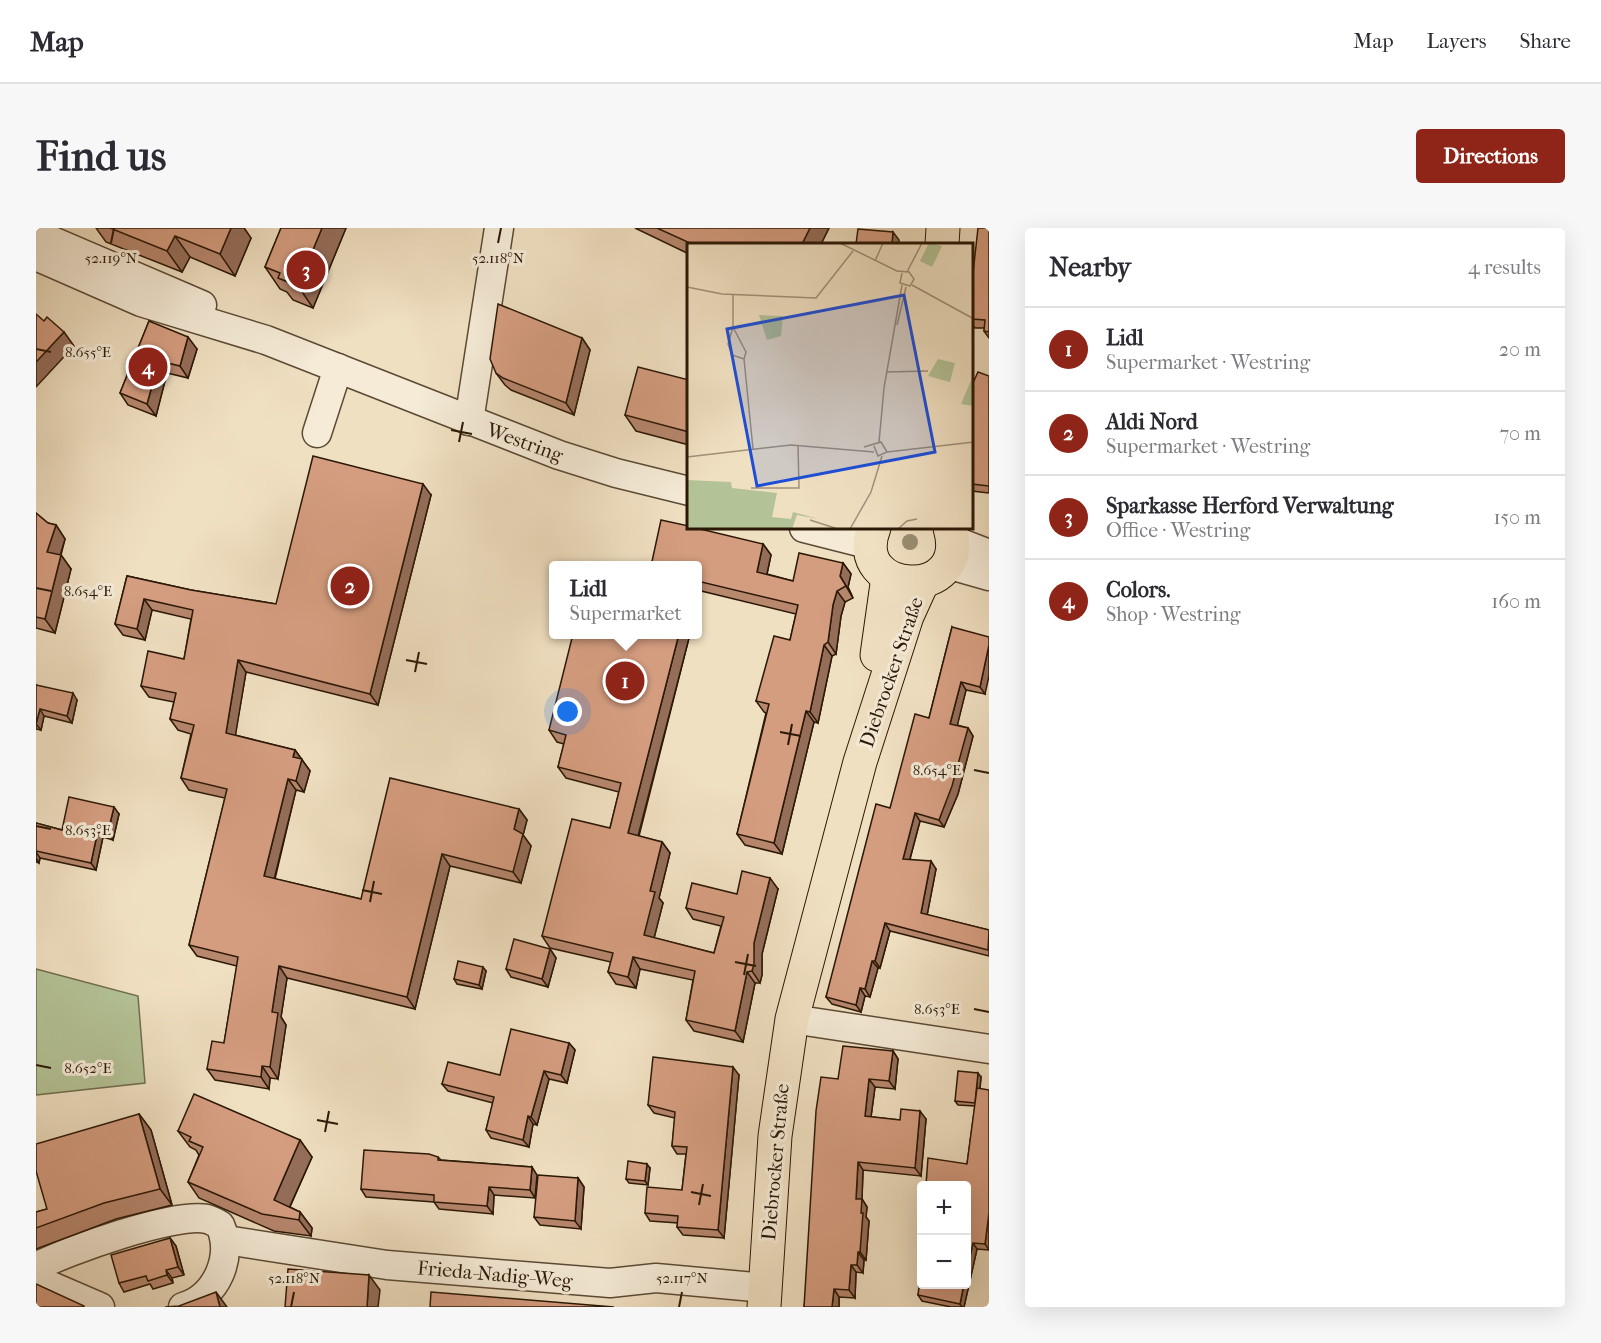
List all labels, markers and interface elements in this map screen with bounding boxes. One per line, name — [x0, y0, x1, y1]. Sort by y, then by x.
text: Map — [30, 25, 84, 58]
text: Map — [1353, 29, 1394, 53]
text: Layers — [1427, 29, 1486, 53]
text: Share — [1519, 29, 1571, 53]
button: Directions — [1416, 129, 1565, 183]
text: Find us — [36, 132, 166, 181]
inset map — [687, 243, 974, 530]
pin: 3 — [286, 248, 326, 292]
text: 52.119°N — [85, 249, 138, 267]
text: 52.118°N — [472, 249, 525, 267]
text: Nearby — [1049, 252, 1131, 283]
text: 4 results — [1468, 256, 1541, 279]
text: Lidl — [1106, 325, 1144, 351]
text: 1 — [1065, 338, 1072, 361]
text: 20 m — [1499, 338, 1541, 361]
text: 8.655°E — [65, 343, 111, 361]
pin: 4 — [128, 344, 168, 390]
text: Supermarket · Westring — [1106, 351, 1310, 374]
text: Aldi Nord — [1106, 409, 1198, 435]
street label: Westring — [483, 418, 566, 467]
text: 2 — [1063, 422, 1074, 445]
text: 70 m — [1499, 422, 1541, 445]
text: Supermarket · Westring — [1106, 435, 1310, 458]
text: Sparkasse Herford Verwaltung — [1106, 493, 1393, 519]
text: 3 — [1064, 506, 1073, 529]
text: 150 m — [1493, 506, 1541, 529]
text: Office · Westring — [1106, 519, 1250, 542]
popup — [549, 561, 702, 639]
pin: 2 — [330, 564, 370, 608]
text: Lidl — [569, 576, 607, 602]
text: Colors. — [1106, 577, 1170, 603]
text: 8.654°E — [64, 582, 112, 600]
text: 4 — [1063, 590, 1074, 613]
text: 160 m — [1491, 590, 1541, 613]
street label: Diebrocker Straße — [855, 594, 928, 750]
text: Supermarket — [569, 602, 682, 625]
text: Shop · Westring — [1106, 603, 1241, 626]
pin: 1 — [606, 658, 644, 704]
your location — [553, 697, 582, 726]
text: 8.654°E — [913, 761, 961, 779]
text: 8.653°E — [65, 821, 111, 839]
text: 8.653°E — [914, 1000, 960, 1018]
text: 8.652°E — [64, 1059, 112, 1077]
street label: Diebrocker Straße — [757, 1083, 794, 1241]
map controls — [917, 1181, 971, 1289]
button: + — [917, 1181, 971, 1235]
button: − — [917, 1235, 971, 1289]
street label: Frieda-Nadig-Weg — [416, 1256, 574, 1293]
text: 52.118°N — [268, 1269, 321, 1287]
text: 52.117°N — [656, 1269, 709, 1287]

